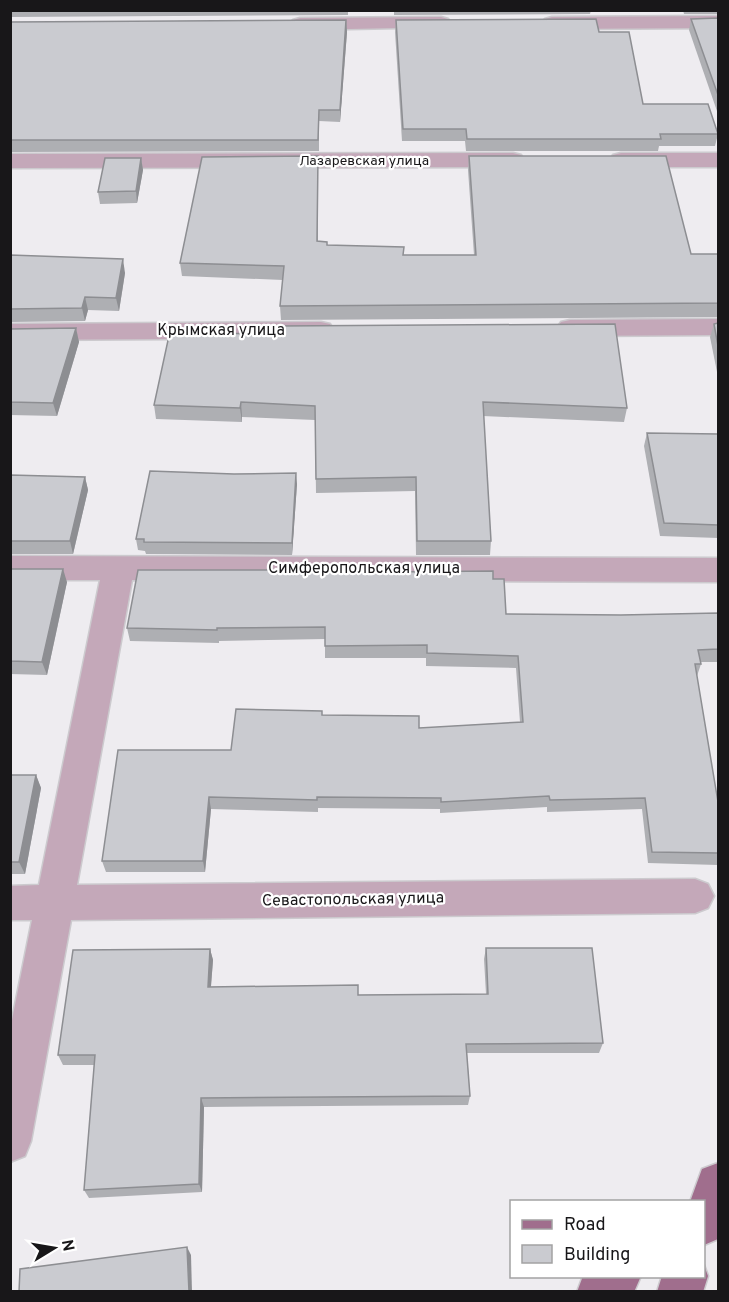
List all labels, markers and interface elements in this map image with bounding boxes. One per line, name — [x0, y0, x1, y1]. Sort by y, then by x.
street label: Лазаревская улица — [299, 153, 429, 170]
street label: Крымская улица — [157, 321, 285, 341]
street label: Симферопольская улица — [268, 559, 460, 579]
street label: Севастопольская улица — [262, 888, 444, 912]
legend — [510, 1200, 705, 1278]
text: Road — [564, 1214, 606, 1237]
north arrow — [24, 1218, 84, 1278]
text: N — [56, 1238, 78, 1253]
text: Building — [564, 1244, 630, 1267]

